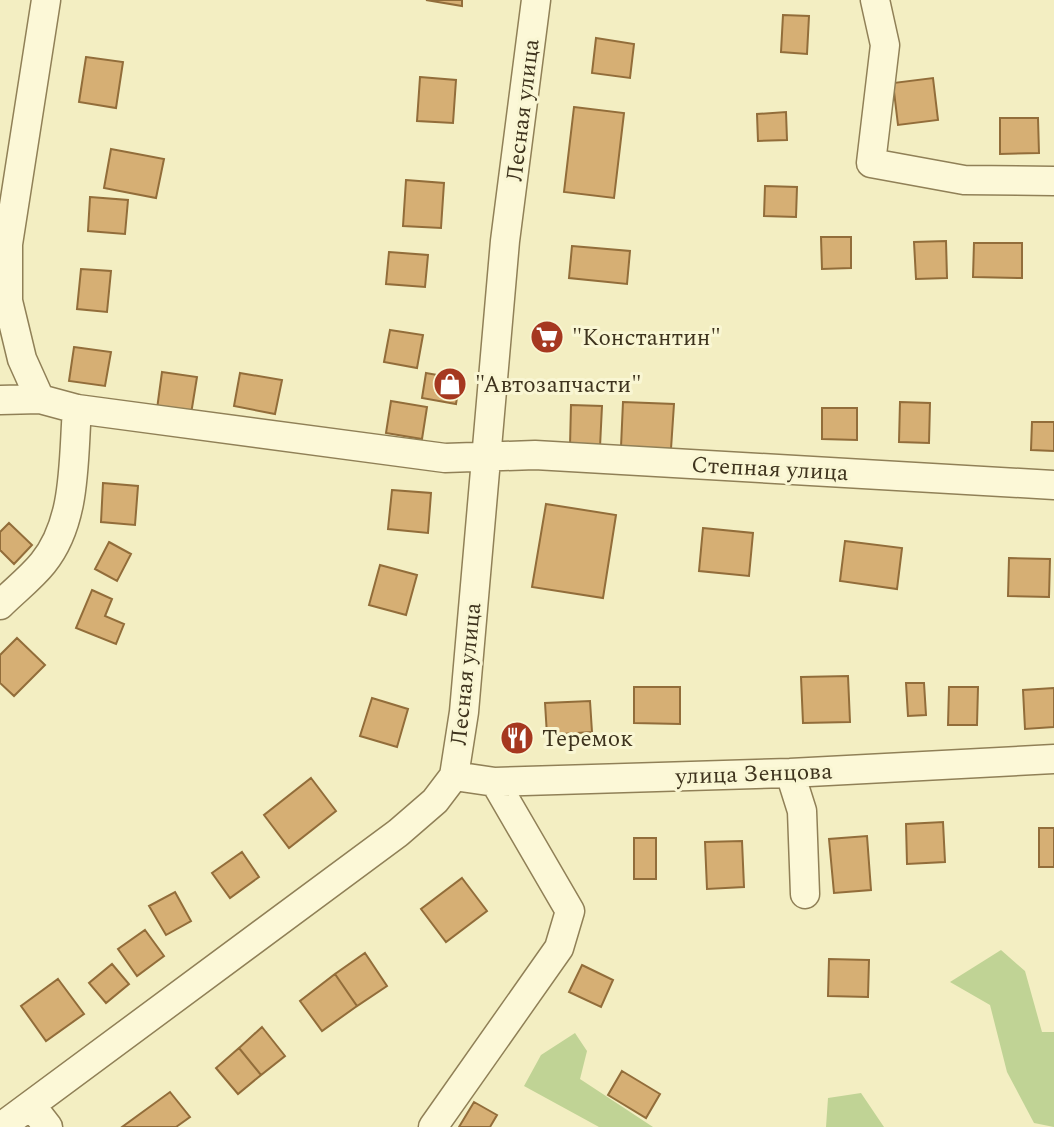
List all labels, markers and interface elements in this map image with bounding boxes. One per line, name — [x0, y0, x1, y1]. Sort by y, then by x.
street label: Лесная улица — [497, 37, 550, 184]
supermarket icon: "Константин" — [528, 318, 566, 356]
place label: "Константин" — [572, 321, 721, 356]
shop icon: "Автозапчасти" — [431, 365, 469, 403]
place label: "Автозапчасти" — [475, 368, 642, 403]
street label: Степная улица — [691, 448, 849, 491]
street label: Лесная улица — [442, 601, 491, 747]
restaurant icon: Теремок — [498, 719, 536, 757]
place label: Теремок — [542, 722, 633, 757]
street label: улица Зенцова — [674, 754, 833, 795]

